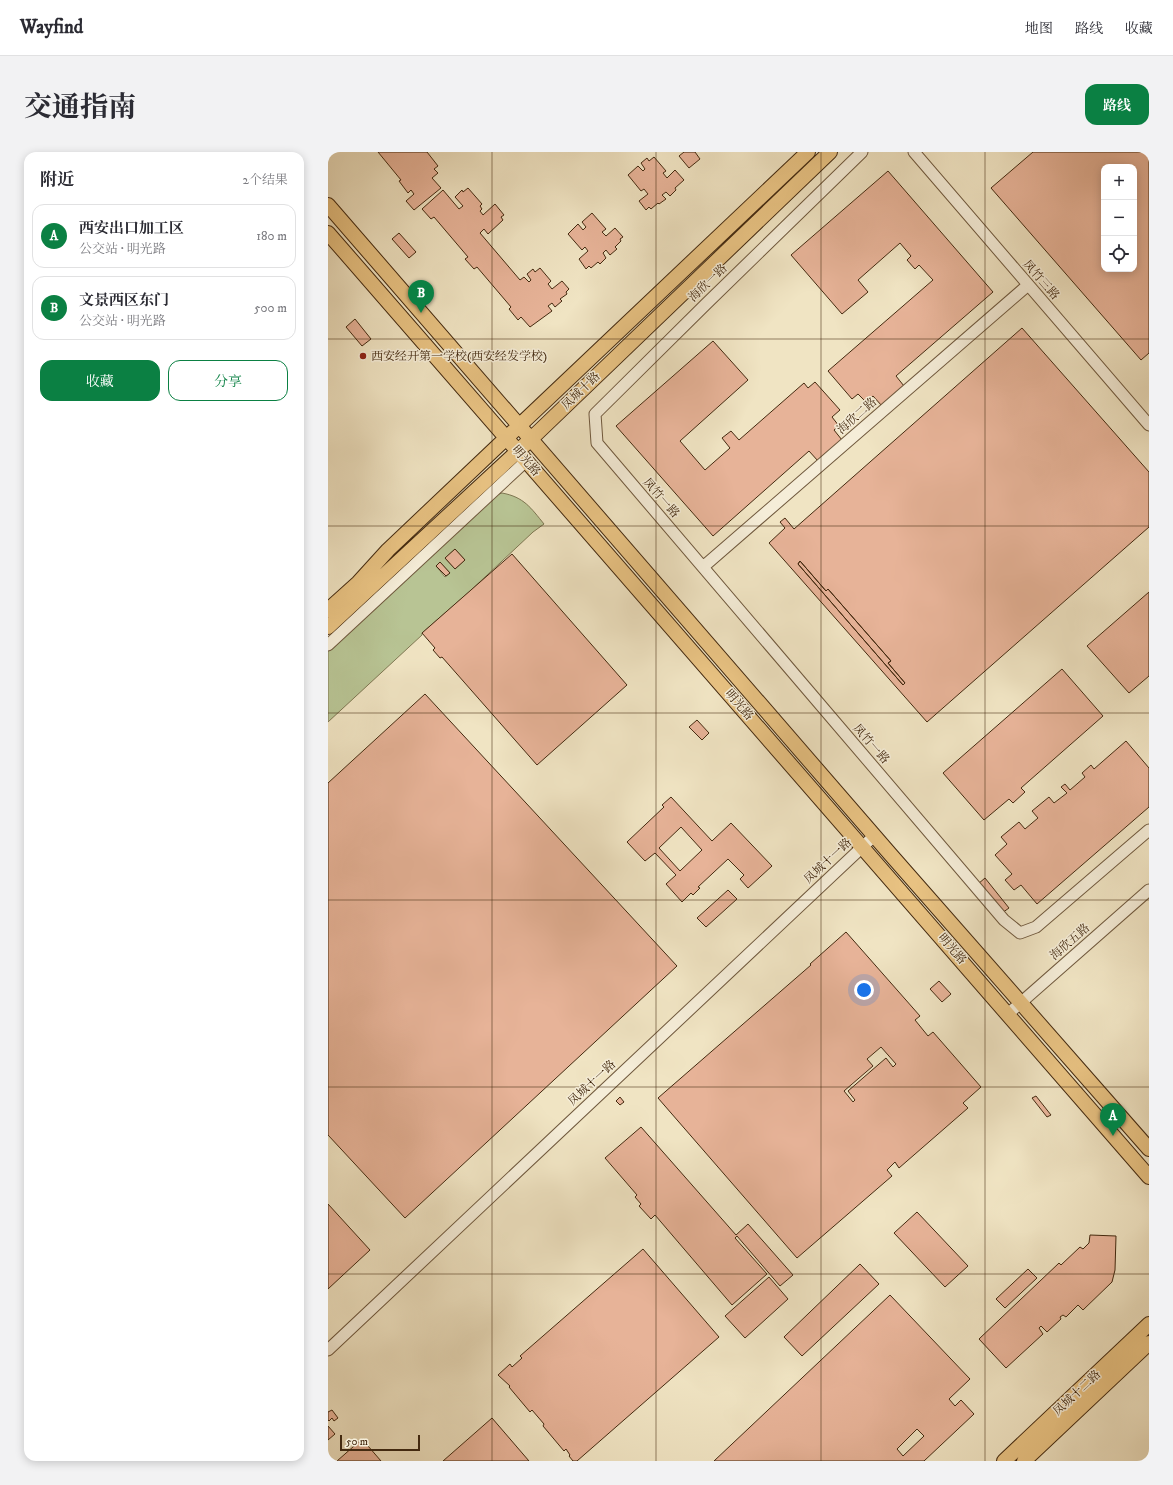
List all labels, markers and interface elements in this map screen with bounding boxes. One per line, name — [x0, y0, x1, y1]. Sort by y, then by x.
text: Wayfind — [20, 16, 83, 39]
text: 地图 — [1025, 20, 1053, 38]
text: 路线 — [1075, 20, 1103, 38]
text: 收藏 — [1125, 20, 1153, 38]
button: 路线 — [1085, 84, 1149, 125]
text: 交通指南 — [24, 90, 136, 125]
map controls — [1101, 164, 1137, 272]
button: + — [1101, 164, 1137, 200]
text: 附近 — [40, 169, 74, 191]
text: 2个结果 — [243, 172, 288, 188]
button: − — [1101, 200, 1137, 236]
text: 西安出口加工区 — [79, 219, 184, 238]
text: A — [50, 228, 58, 244]
text: 180 m — [256, 228, 287, 244]
button: locate — [1101, 236, 1137, 272]
text: 公交站 · 明光路 — [79, 241, 166, 257]
street label: 凤竹三路 — [1020, 257, 1062, 303]
street label: 海欣一路 — [686, 261, 730, 305]
pin: B — [408, 280, 434, 313]
text: 文景西区东门 — [79, 291, 169, 310]
text: B — [50, 300, 58, 316]
text: 500 m — [254, 300, 287, 316]
text: 公交站 · 明光路 — [79, 313, 166, 329]
place label: 西安经开第一学校(西安经发学校) — [371, 349, 547, 364]
marker: 西安经开第一学校(西安经发学校) — [358, 351, 368, 361]
button: 收藏 — [40, 360, 160, 401]
button: 分享 — [168, 360, 288, 401]
street label: 凤城十路 — [559, 369, 603, 413]
street label: 海欣二路 — [834, 395, 880, 437]
street label: 明光路 — [509, 442, 543, 480]
street label: 凤竹一路 — [640, 475, 682, 521]
street label: 明光路 — [722, 686, 756, 724]
street label: 凤竹一路 — [850, 721, 892, 767]
street label: 凤城十一路 — [801, 835, 855, 887]
street label: 海欣五路 — [1047, 921, 1093, 963]
street label: 明光路 — [935, 930, 969, 968]
your location — [854, 980, 874, 1000]
street label: 凤城十一路 — [565, 1057, 619, 1109]
pin: A — [1100, 1103, 1126, 1136]
street label: 凤城十二路 — [1050, 1367, 1104, 1419]
scale bar — [340, 1433, 420, 1452]
text: 50 m — [346, 1435, 368, 1449]

